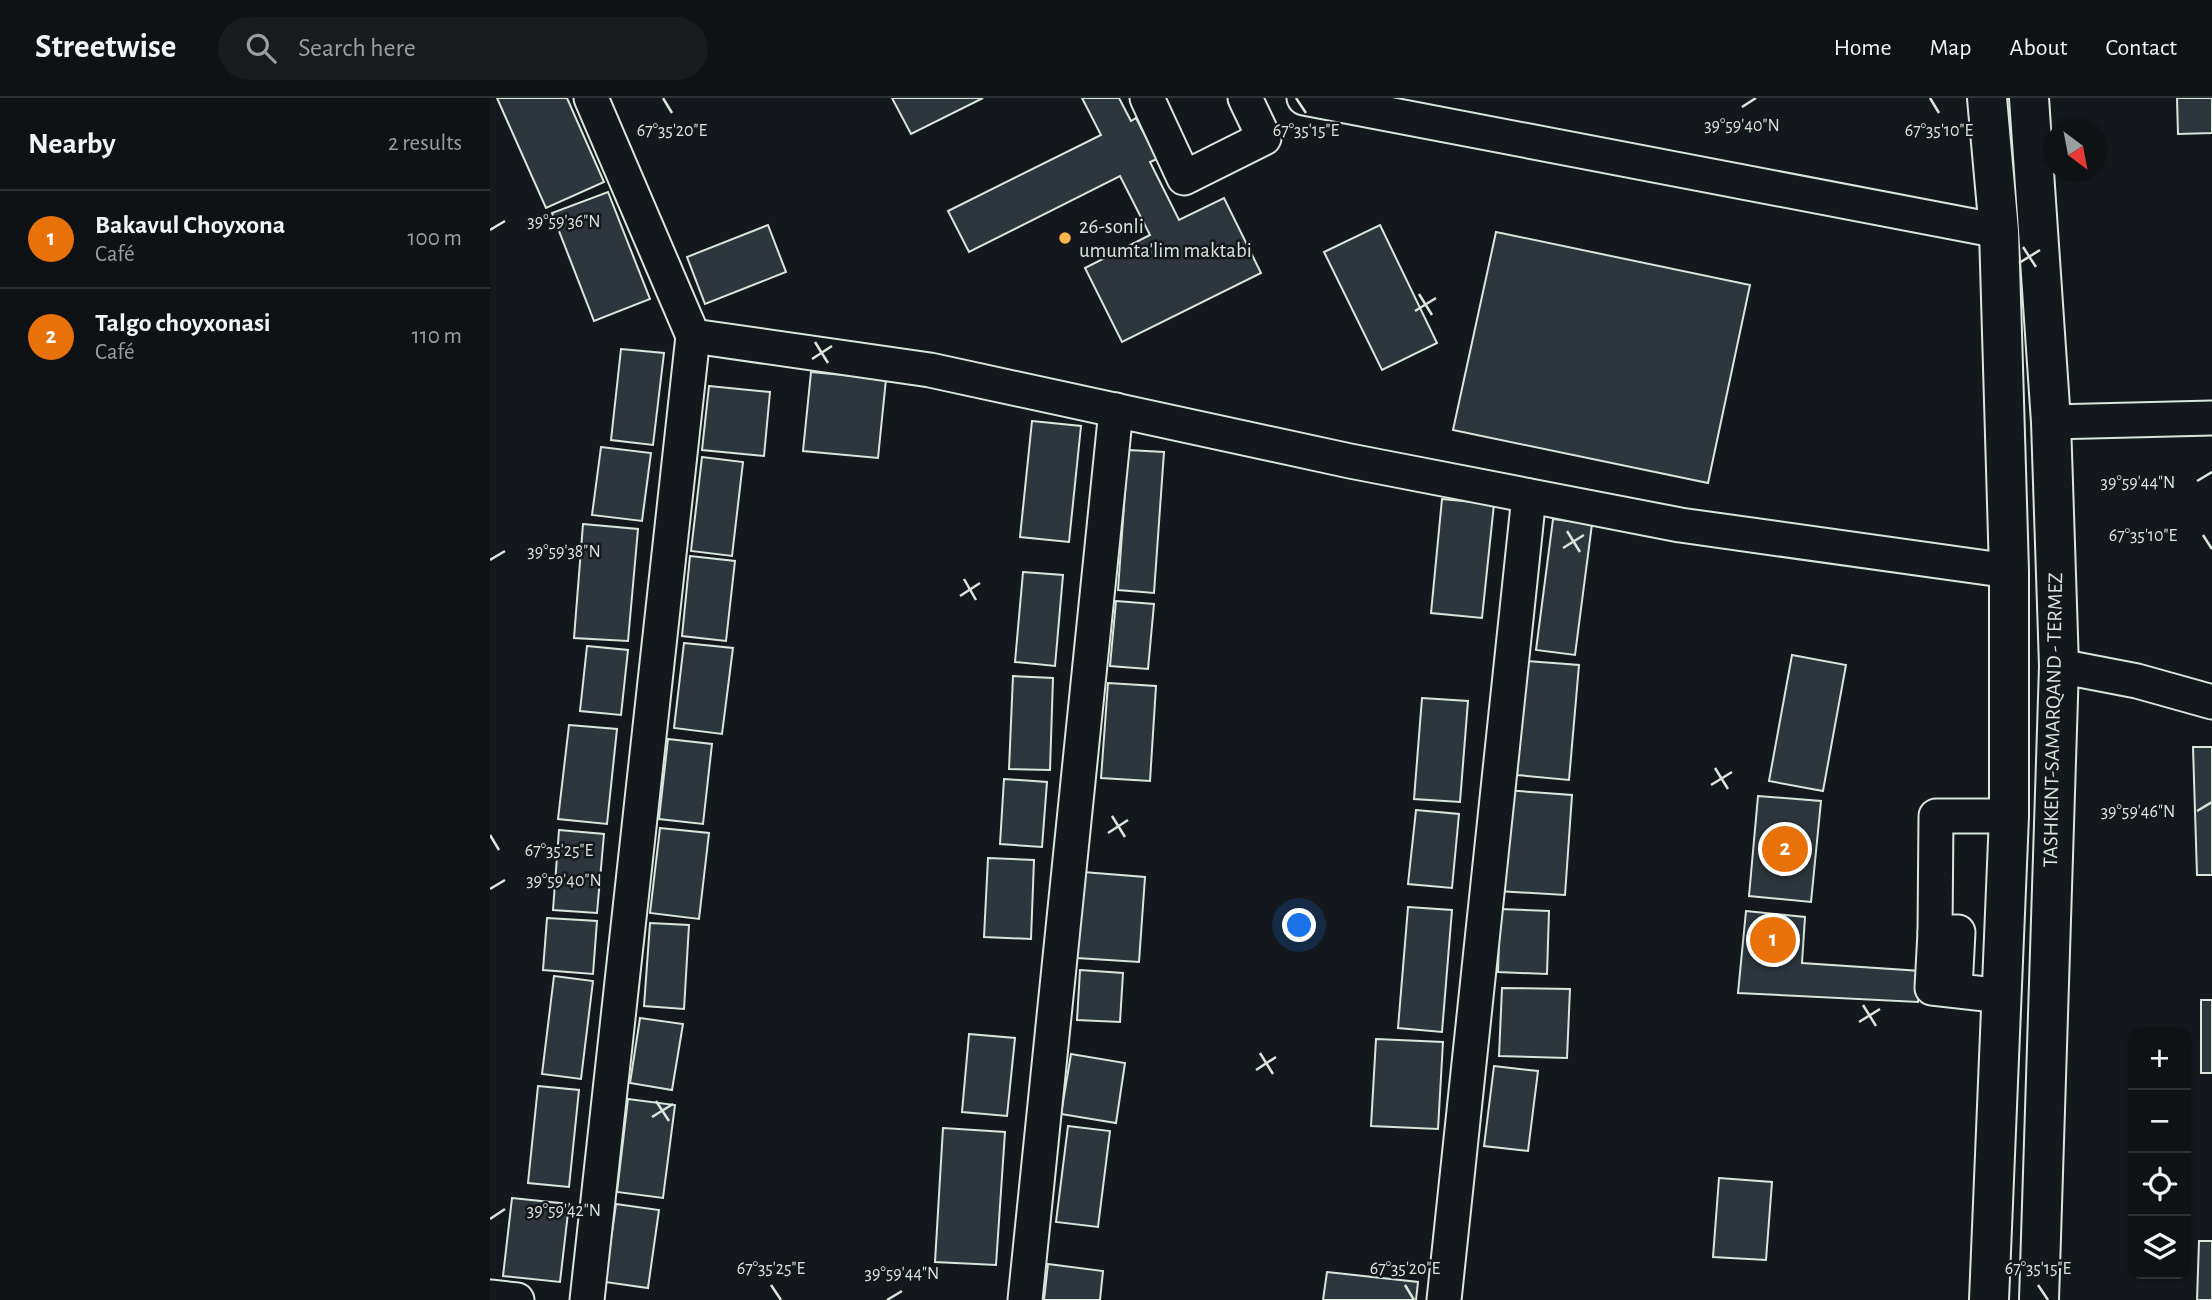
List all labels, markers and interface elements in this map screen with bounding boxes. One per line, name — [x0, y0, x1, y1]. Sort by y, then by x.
search box — [218, 17, 708, 80]
icon: search — [242, 29, 280, 67]
text: Streetwise — [35, 31, 176, 64]
text: Search here — [298, 35, 416, 61]
text: Home — [1834, 36, 1892, 60]
text: Map — [1930, 36, 1972, 60]
text: About — [2010, 36, 2067, 60]
text: Contact — [2105, 36, 2177, 60]
text: 39°59'40"N — [1704, 117, 1780, 135]
north arrow — [2044, 119, 2107, 182]
text: 67°35'20"E — [637, 122, 708, 140]
text: 67°35'15"E — [1273, 122, 1340, 140]
text: 67°35'10"E — [1905, 122, 1974, 140]
text: Nearby — [28, 129, 116, 159]
text: 2 results — [388, 132, 462, 155]
text: Bakavul Choyxona — [95, 212, 285, 238]
text: 39°59'36"N — [527, 213, 601, 231]
place label: 26-sonli umumta'lim maktabi — [1079, 216, 1252, 261]
text: 1 — [47, 227, 55, 250]
text: 100 m — [408, 227, 462, 250]
marker: 26-sonli umumta'lim maktabi — [1057, 230, 1073, 246]
text: Café — [95, 243, 135, 266]
text: Talgo choyxonasi — [95, 310, 271, 336]
text: 2 — [46, 325, 56, 348]
text: 110 m — [412, 325, 462, 348]
text: Café — [95, 341, 135, 364]
text: 39°59'44"N — [2101, 474, 2175, 492]
text: 67°35'10"E — [2109, 527, 2178, 545]
text: 39°59'38"N — [527, 543, 601, 561]
street label: TASHKENT-SAMARQAND - TERMEZ — [2040, 572, 2066, 868]
text: 39°59'46"N — [2101, 803, 2175, 821]
pin: 2 — [1762, 823, 1808, 875]
text: 67°35'25"E — [525, 842, 594, 860]
text: 39°59'40"N — [526, 872, 602, 890]
your location — [1282, 908, 1316, 942]
pin: 1 — [1750, 914, 1796, 966]
map controls — [2128, 1027, 2191, 1279]
button: + — [2128, 1027, 2191, 1090]
button: − — [2128, 1090, 2191, 1153]
button: locate — [2128, 1153, 2191, 1216]
text: 39°59'42"N — [527, 1202, 601, 1220]
button: layers — [2128, 1216, 2191, 1279]
text: 67°35'25"E — [737, 1260, 806, 1278]
text: 67°35'20"E — [1370, 1260, 1441, 1278]
text: 67°35'15"E — [2005, 1260, 2072, 1278]
text: 39°59'44"N — [865, 1265, 939, 1283]

